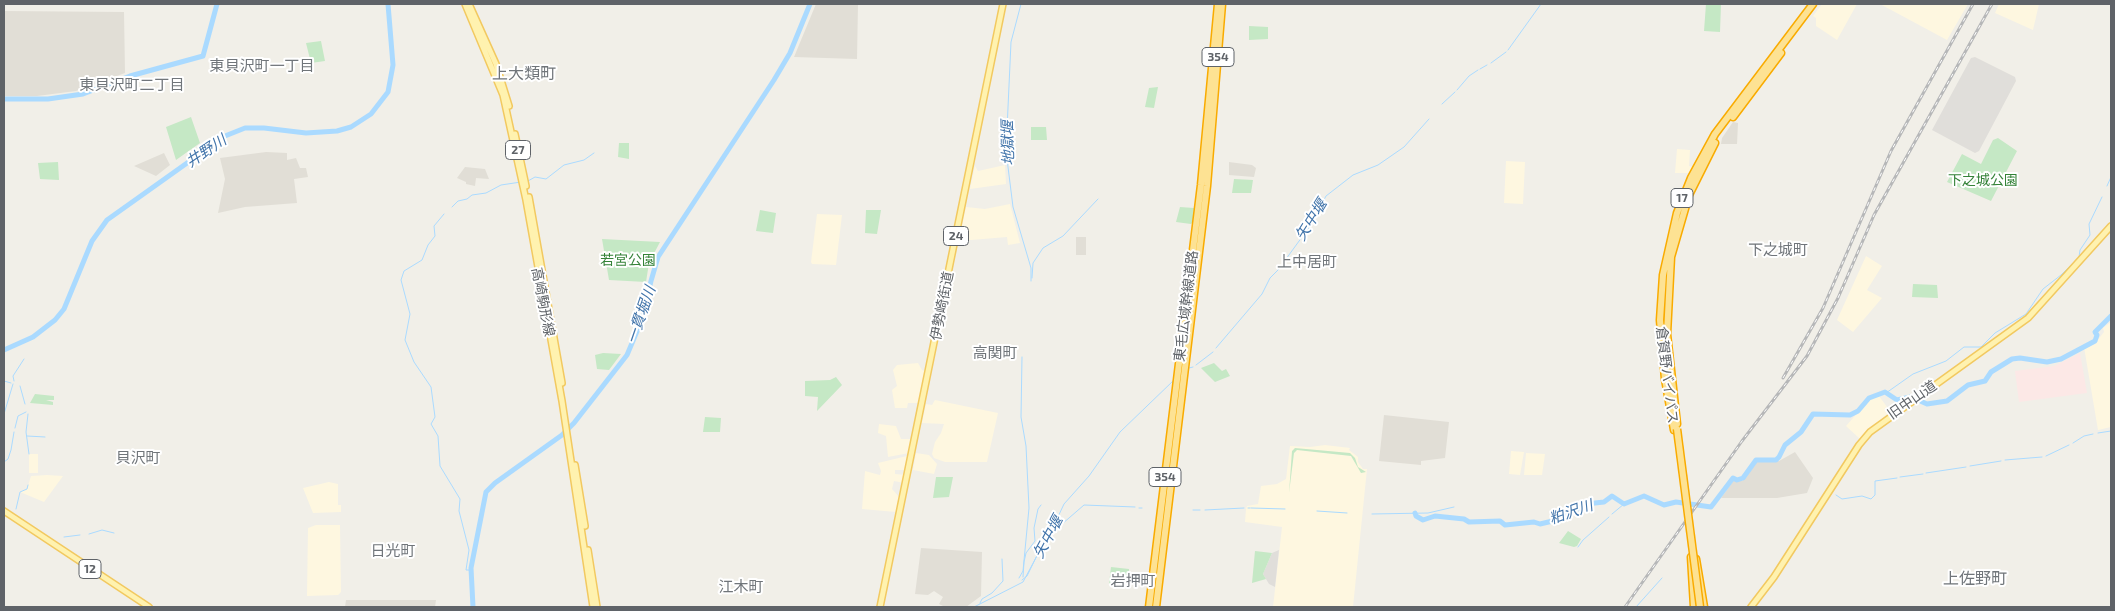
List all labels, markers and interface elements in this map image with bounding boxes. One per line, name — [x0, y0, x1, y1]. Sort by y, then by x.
road number: 354 — [1202, 48, 1234, 66]
district label: 東貝沢町一丁目 — [210, 57, 314, 75]
district label: 上大類町 — [492, 64, 556, 84]
district label: 東貝沢町二丁目 — [80, 76, 184, 94]
water label: 地獄堰 — [999, 120, 1017, 166]
water label: 井野川 — [182, 131, 230, 171]
road number: 27 — [506, 140, 530, 160]
park label: 下之城公園 — [1948, 172, 2018, 188]
road number: 17 — [1671, 188, 1693, 208]
water label: 矢中堰 — [1291, 196, 1331, 244]
road number: 24 — [944, 227, 968, 246]
district label: 下之城町 — [1748, 241, 1808, 259]
street label: 東毛広域幹線道路 — [1171, 249, 1201, 363]
park label: 若宮公園 — [600, 252, 656, 268]
district label: 上中居町 — [1277, 253, 1337, 271]
street label: 高崎駒形線 — [528, 266, 558, 338]
street label: 伊勢崎街道 — [927, 270, 957, 342]
water label: 一貫堀川 — [623, 284, 659, 346]
street label: 倉賀野バイパス — [1653, 325, 1681, 425]
district label: 高関町 — [973, 344, 1017, 362]
street label: 旧中山道 — [1884, 377, 1940, 423]
district label: 貝沢町 — [116, 449, 160, 467]
road number: 354 — [1149, 468, 1181, 487]
water label: 粕沢川 — [1547, 496, 1595, 528]
water label: 矢中堰 — [1029, 513, 1067, 561]
district label: 日光町 — [371, 542, 415, 560]
road number: 12 — [79, 560, 101, 578]
district label: 上佐野町 — [1943, 569, 2007, 589]
district label: 岩押町 — [1111, 572, 1155, 590]
district label: 江木町 — [719, 578, 763, 596]

